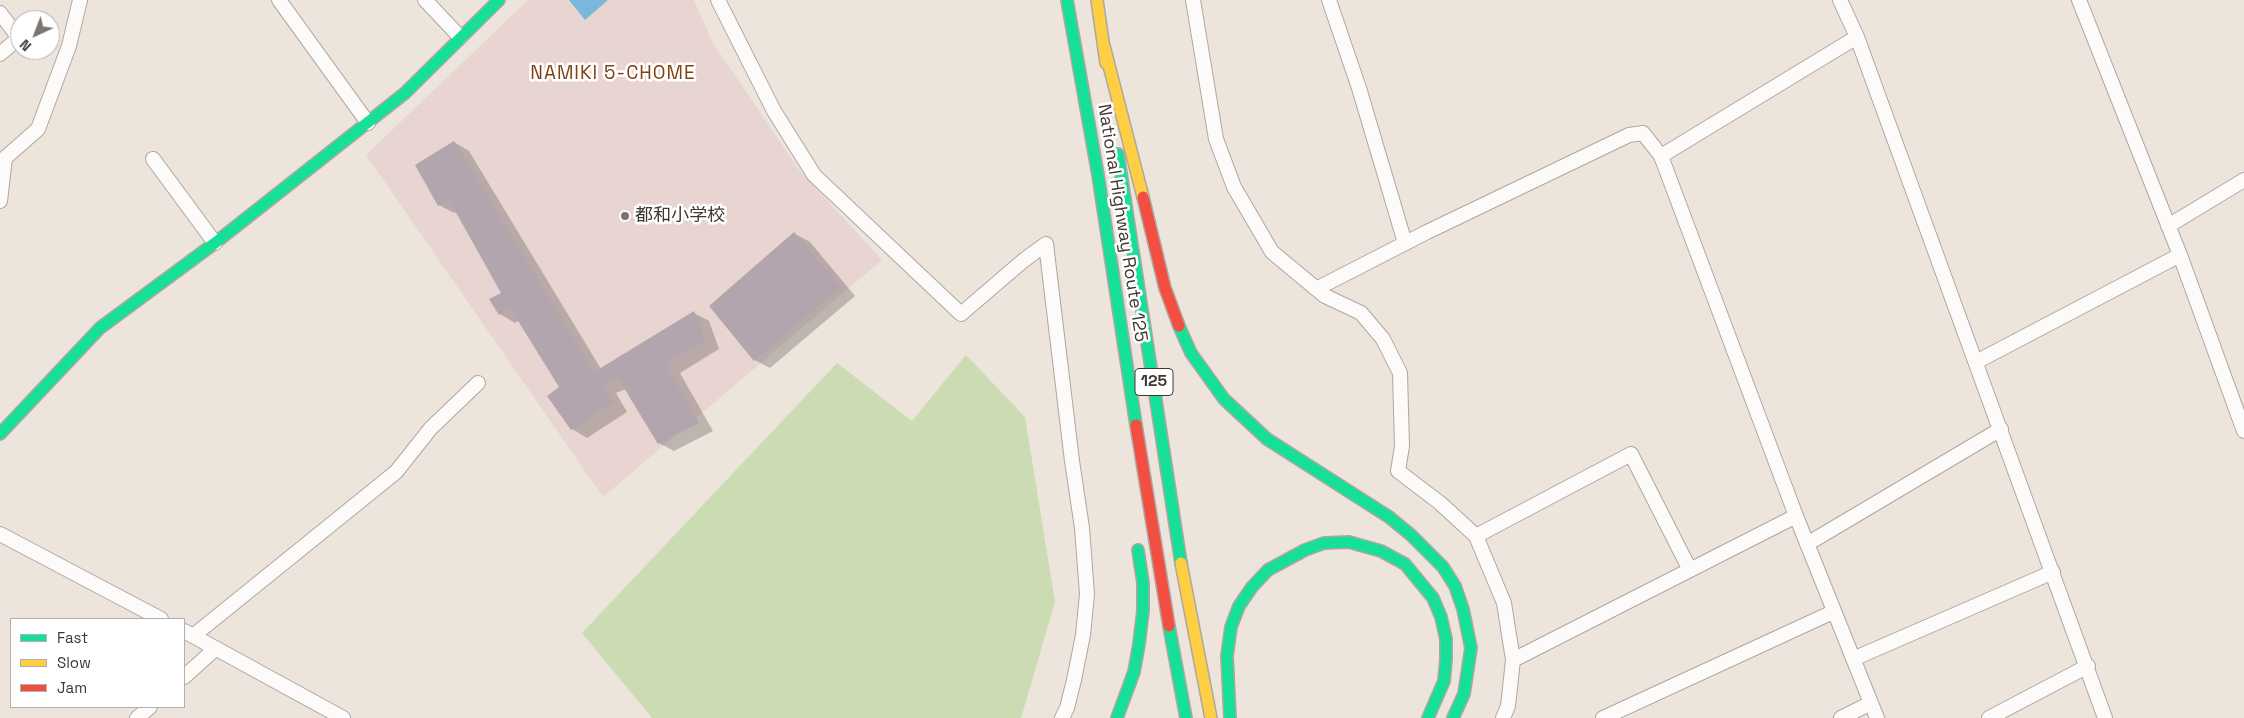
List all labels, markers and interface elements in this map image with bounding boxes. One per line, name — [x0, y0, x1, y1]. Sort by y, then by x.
north arrow — [10, 10, 60, 60]
text: N — [16, 35, 35, 55]
district label: NAMIKI 5-CHOME — [529, 63, 697, 85]
street label: National Highway Route 125 — [1093, 102, 1151, 344]
place label: 都和小学校 — [635, 205, 725, 227]
marker: 都和小学校 — [619, 210, 631, 222]
road number: 125 — [1135, 368, 1173, 396]
legend — [10, 618, 185, 708]
text: Fast — [57, 628, 88, 647]
text: Slow — [57, 653, 91, 672]
text: Jam — [57, 678, 87, 697]

